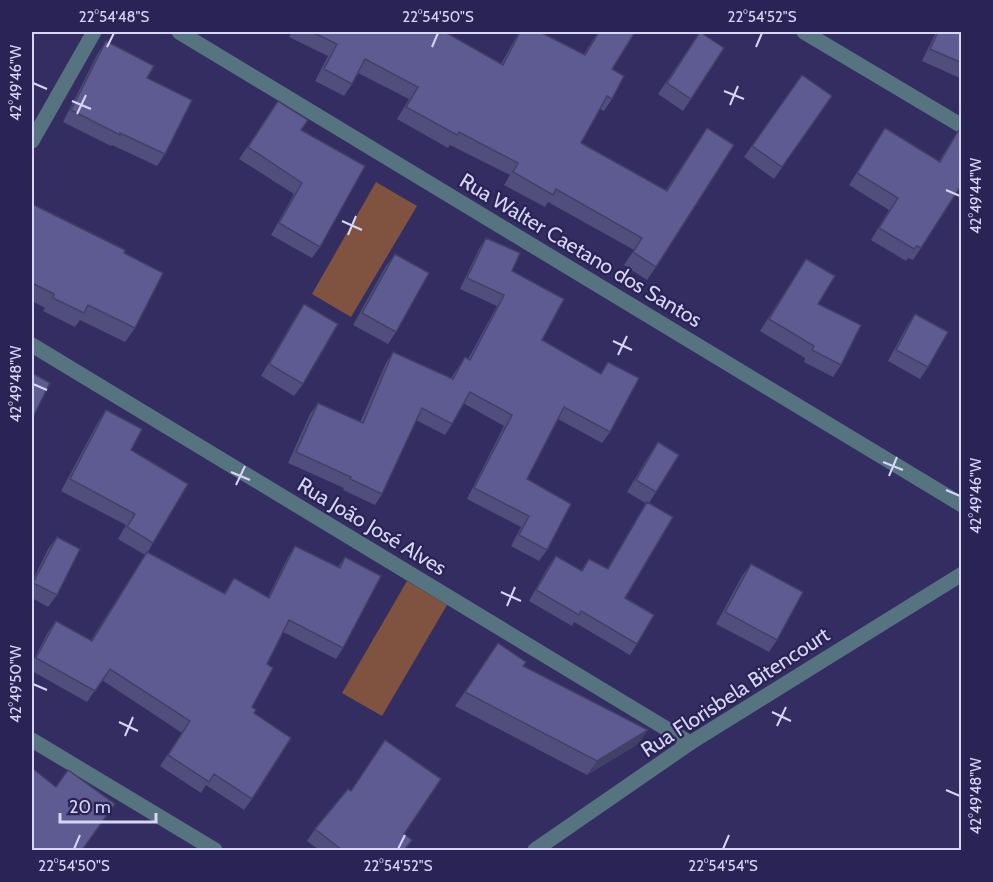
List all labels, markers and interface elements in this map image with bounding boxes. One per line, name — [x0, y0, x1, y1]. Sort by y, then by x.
text: 22°54'48"S — [79, 8, 149, 26]
text: 22°54'50"S — [402, 8, 474, 26]
text: 22°54'52"S — [728, 8, 797, 26]
text: 42°49'46"W — [7, 44, 25, 121]
text: 42°49'44"W — [967, 157, 985, 234]
street label: Rua Walter Caetano dos Santos — [455, 168, 707, 332]
text: 42°49'48"W — [7, 345, 25, 422]
text: 42°49'46"W — [967, 457, 985, 534]
street label: Rua João José Alves — [293, 472, 451, 580]
street label: Rua Florisbela Bitencourt — [636, 622, 834, 762]
text: 42°49'50"W — [7, 644, 25, 723]
text: 42°49'48"W — [967, 757, 985, 834]
scale bar — [60, 786, 156, 824]
text: 20 m — [69, 796, 111, 818]
text: 22°54'50"S — [38, 857, 110, 875]
text: 22°54'52"S — [364, 857, 433, 875]
text: 22°54'54"S — [688, 857, 758, 875]

